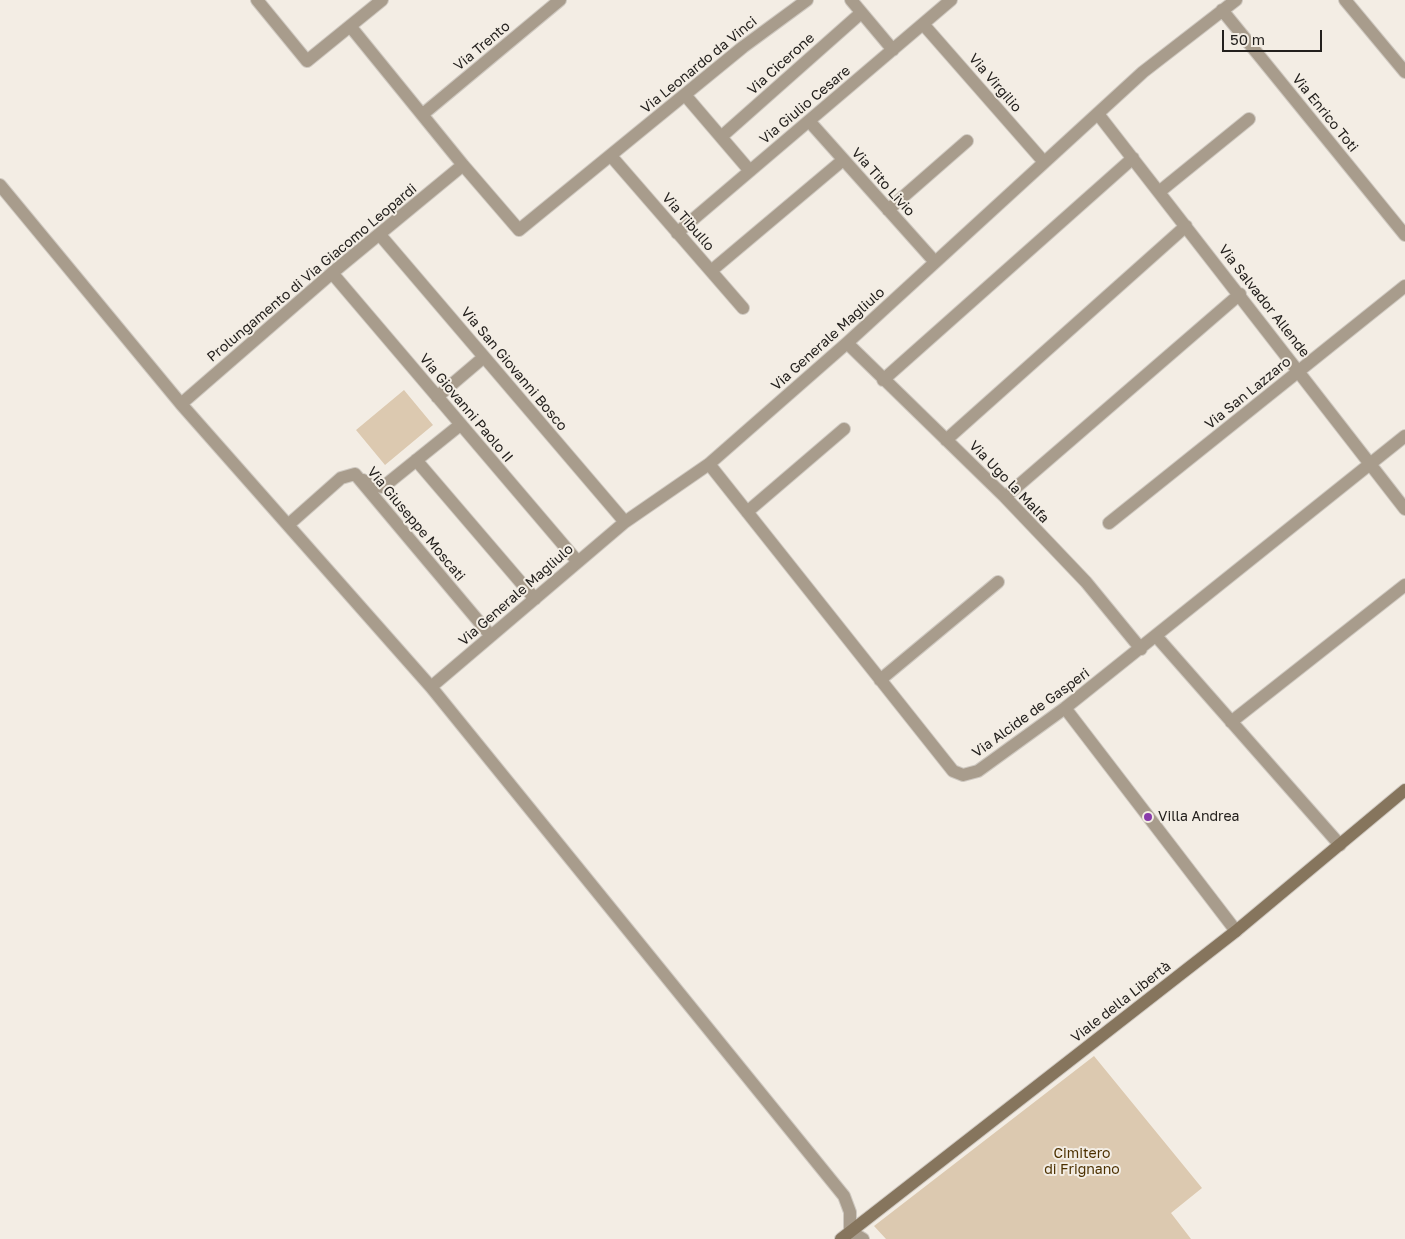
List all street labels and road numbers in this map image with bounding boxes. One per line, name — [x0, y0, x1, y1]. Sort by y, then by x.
street label: Via Leonardo da Vinci — [638, 13, 760, 117]
street label: Via Trento — [451, 18, 513, 74]
street label: Via Cicerone — [744, 30, 818, 98]
street label: Via Virgilio — [965, 50, 1025, 116]
street label: Via Giulio Cesare — [756, 62, 854, 148]
street label: Via Enrico Toti — [1288, 71, 1362, 155]
street label: Via Tito Livio — [848, 144, 918, 220]
street label: Prolungamento di Via Giacomo Leopardi — [204, 180, 420, 366]
street label: Via Tibullo — [658, 190, 718, 254]
street label: Via Salvador Allende — [1215, 241, 1313, 361]
street label: Via Generale Magliulo — [768, 284, 888, 394]
street label: Via San Giovanni Bosco — [457, 304, 571, 434]
street label: Via Giovanni Paolo II — [416, 350, 516, 466]
street label: Via San Lazzaro — [1202, 353, 1294, 433]
street label: Via Ugo la Malfa — [965, 437, 1053, 527]
street label: Via Giuseppe Moscati — [363, 464, 469, 584]
street label: Via Generale Magliulo — [455, 541, 577, 649]
street label: Via Alcide de Gasperi — [969, 665, 1093, 761]
street label: Viale della Libertà — [1068, 958, 1174, 1046]

